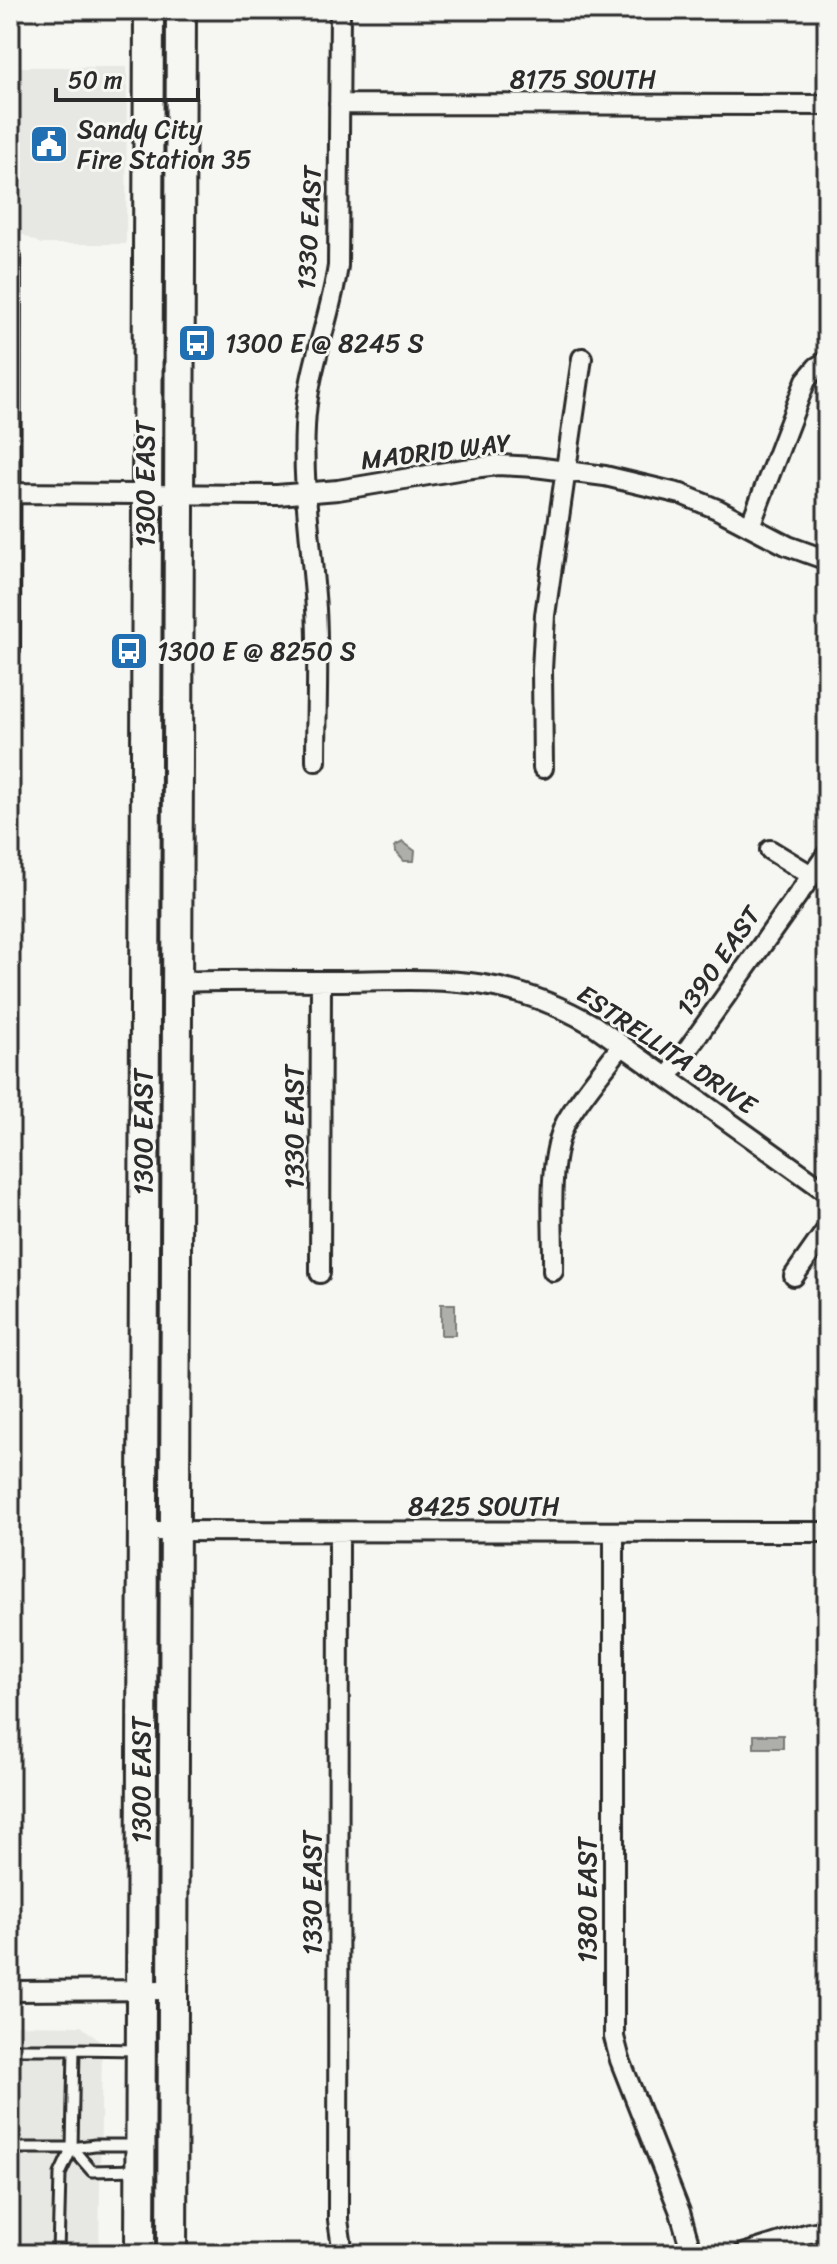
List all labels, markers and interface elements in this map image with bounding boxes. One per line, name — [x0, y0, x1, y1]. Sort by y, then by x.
scale bar — [56, 52, 198, 102]
street label: 8175 SOUTH — [510, 56, 656, 102]
text: 50 m — [68, 59, 123, 101]
place label: Sandy City Fire Station 35 — [77, 106, 252, 182]
public building icon: Sandy City Fire Station 35 — [28, 123, 70, 165]
street label: 1330 EAST — [283, 163, 335, 291]
place label: 1300 E @ 8245 S — [225, 320, 424, 366]
bus stop icon: 1300 E @ 8245 S — [176, 322, 218, 364]
street label: 1300 EAST — [122, 419, 168, 547]
street label: MADRID WAY — [358, 419, 514, 483]
place label: 1300 E @ 8250 S — [157, 628, 356, 674]
bus stop icon: 1300 E @ 8250 S — [108, 630, 150, 672]
street label: 1390 EAST — [663, 894, 774, 1026]
street label: ESTRELLITA DRIVE — [567, 971, 768, 1127]
street label: 1330 EAST — [271, 1063, 317, 1189]
street label: 1300 EAST — [120, 1067, 166, 1195]
street label: 8425 SOUTH — [408, 1483, 560, 1529]
street label: 1300 EAST — [118, 1715, 164, 1843]
street label: 1330 EAST — [289, 1829, 335, 1955]
street label: 1380 EAST — [564, 1835, 610, 1963]

